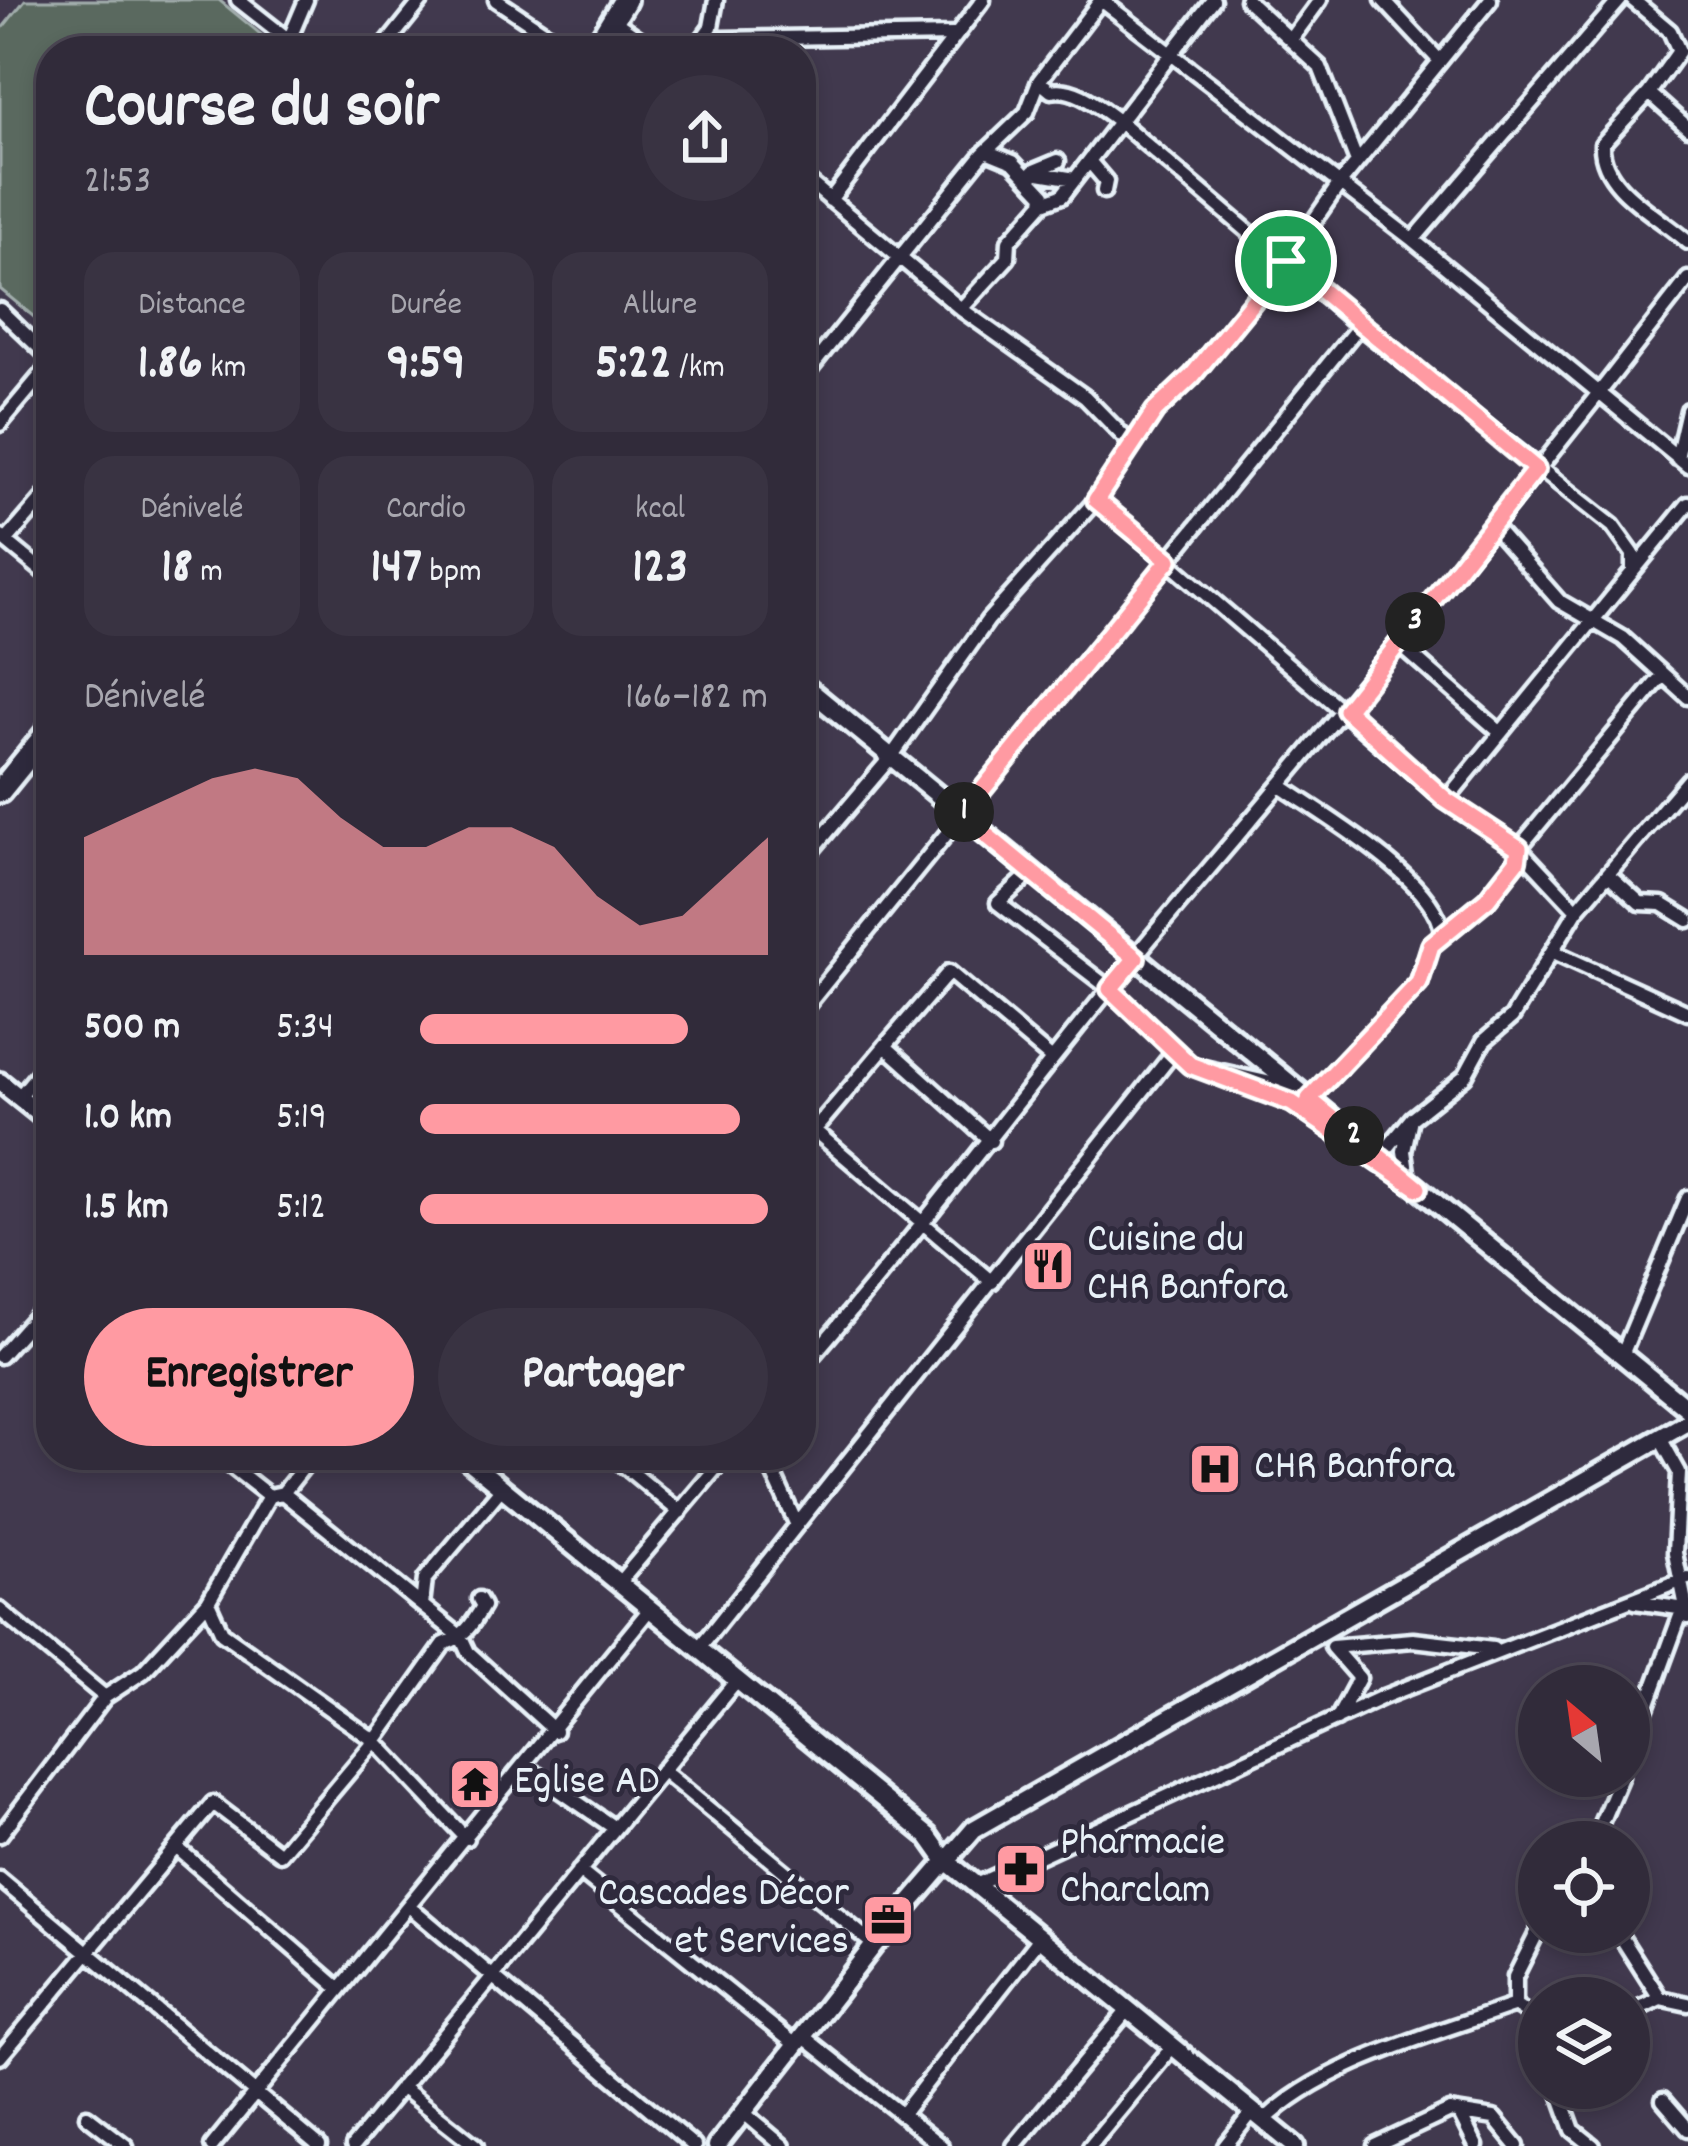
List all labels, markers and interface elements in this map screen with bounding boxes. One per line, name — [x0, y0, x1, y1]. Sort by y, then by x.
text: Course du soir — [84, 64, 439, 158]
button: share — [642, 75, 768, 201]
text: 21:53 — [84, 156, 151, 211]
pin — [1235, 210, 1337, 312]
icon: arrive — [1253, 228, 1319, 294]
text: Distance — [138, 283, 246, 330]
text: Durée — [390, 283, 462, 330]
text: Allure — [623, 283, 697, 330]
text: 1.86 — [138, 330, 203, 402]
text: 9:59 — [387, 330, 465, 402]
text: 5:22 — [595, 330, 672, 402]
text: km — [203, 346, 246, 393]
text: /km — [672, 346, 725, 393]
text: Dénivelé — [141, 487, 243, 534]
text: Cardio — [386, 487, 466, 534]
text: kcal — [635, 487, 685, 534]
text: 18 — [161, 534, 193, 606]
text: 147 — [370, 534, 422, 606]
text: 123 — [632, 534, 688, 606]
text: m — [193, 550, 223, 597]
text: bpm — [422, 550, 482, 597]
pin: 3 — [1385, 592, 1445, 652]
text: 3 — [1408, 598, 1422, 645]
text: Dénivelé — [84, 672, 206, 727]
text: 166–182 m — [625, 672, 768, 727]
pin: 1 — [934, 782, 994, 842]
text: 1 — [960, 788, 968, 835]
text: 500 m — [84, 1002, 180, 1057]
text: 5:34 — [276, 1002, 334, 1057]
text: 1.0 km — [84, 1092, 172, 1147]
text: 5:19 — [276, 1092, 327, 1147]
pin: 2 — [1324, 1106, 1384, 1166]
text: 2 — [1347, 1112, 1361, 1159]
text: 1.5 km — [84, 1182, 169, 1237]
text: 5:12 — [276, 1182, 326, 1237]
place label: Cuisine du CHR Banfora — [1087, 1212, 1288, 1320]
restaurant icon: Cuisine du CHR Banfora — [1020, 1238, 1076, 1294]
button: Enregistrer — [84, 1308, 414, 1446]
button: Partager — [438, 1308, 768, 1446]
place label: CHR Banfora — [1254, 1439, 1455, 1499]
hospital icon: CHR Banfora — [1187, 1441, 1243, 1497]
north arrow — [1518, 1665, 1650, 1797]
map controls — [1518, 1665, 1650, 2109]
place label: Eglise AD — [514, 1754, 660, 1814]
temple icon: Eglise AD — [447, 1756, 503, 1812]
place label: Pharmacie Charclam — [1060, 1815, 1225, 1923]
button: locate — [1518, 1821, 1650, 1953]
pharmacy icon: Pharmacie Charclam — [993, 1841, 1049, 1897]
place label: Cascades Décor et Services — [598, 1866, 849, 1974]
office icon: Cascades Décor et Services — [860, 1892, 916, 1948]
button: layers — [1518, 1977, 1650, 2109]

